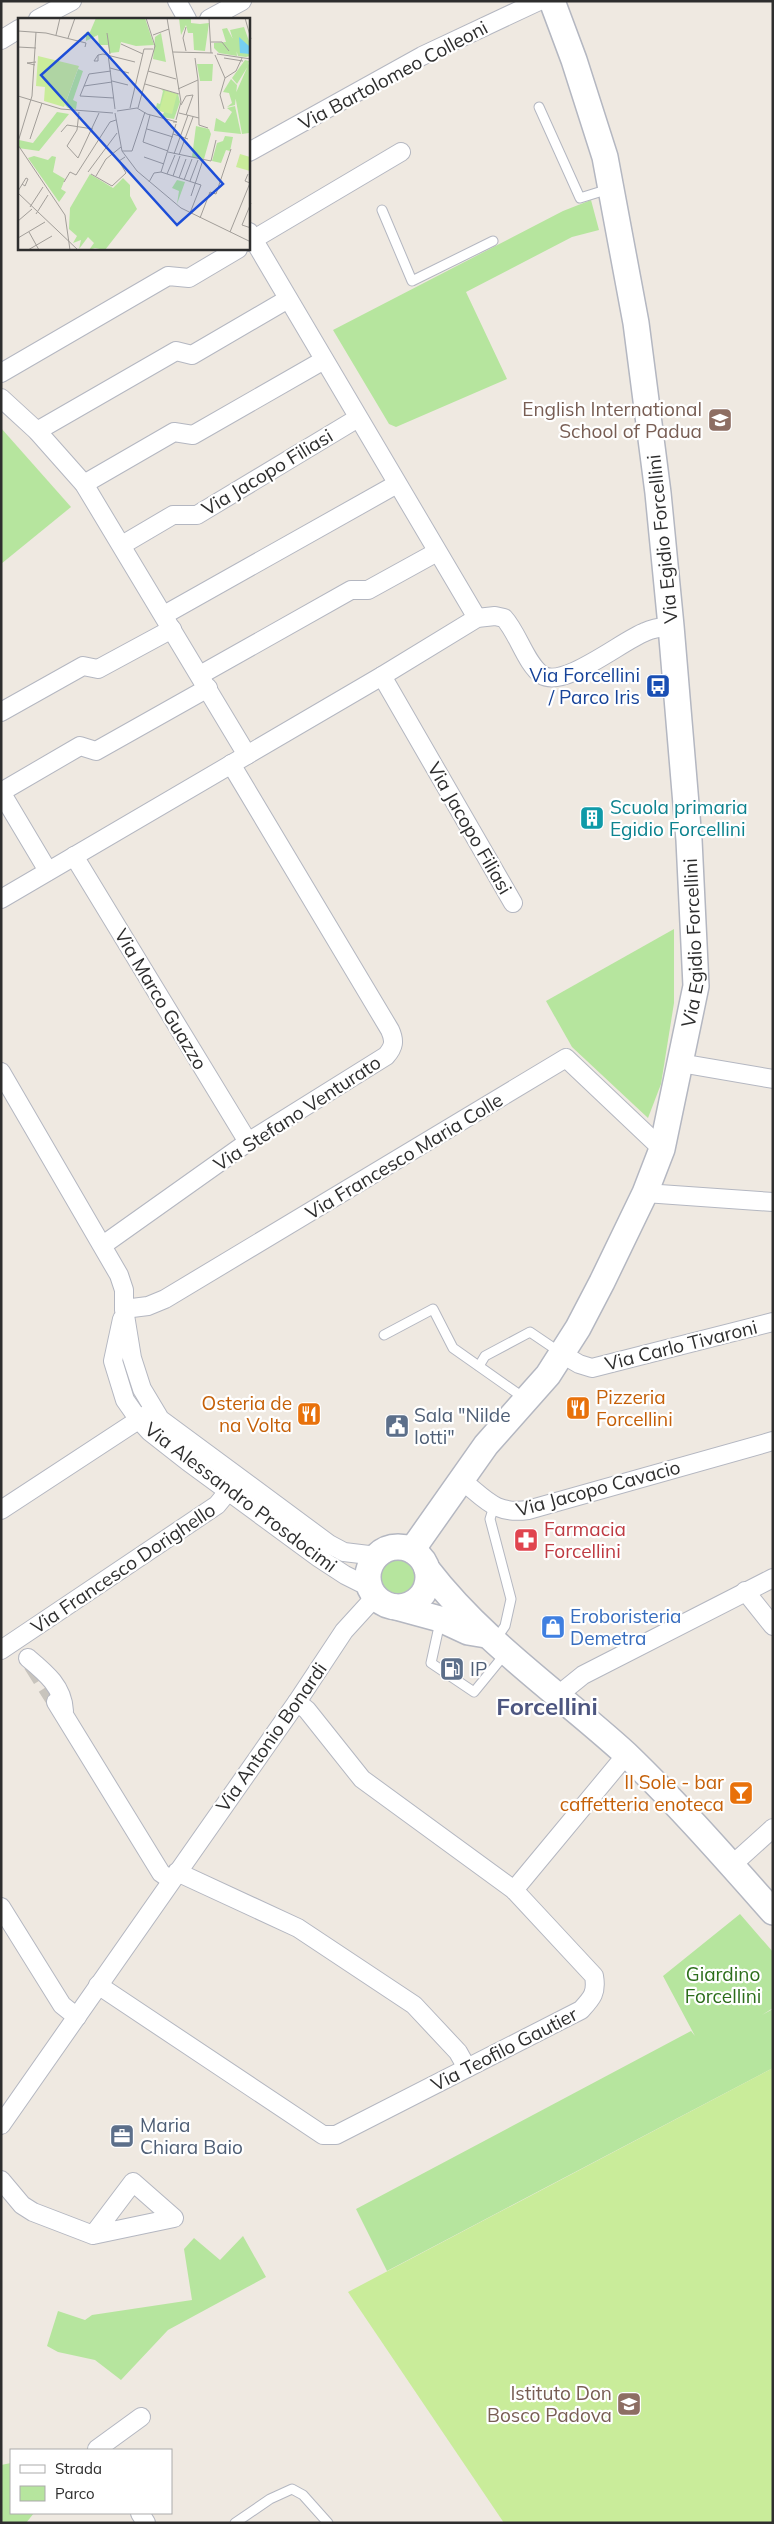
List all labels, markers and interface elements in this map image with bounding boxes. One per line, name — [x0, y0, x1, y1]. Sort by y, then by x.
street label: Via Bartolomeo Colleoni — [294, 15, 492, 135]
inset map — [18, 18, 250, 250]
place label: English International School of Padua — [522, 397, 702, 443]
school or university icon: English International School of Padua — [707, 407, 733, 433]
street label: Via Jacopo Filiasi — [197, 423, 337, 521]
street label: Via Egidio Forcellini — [641, 453, 683, 625]
place label: Via Forcellini / Parco Iris — [529, 663, 640, 709]
bus stop icon: Via Forcellini / Parco Iris — [645, 673, 671, 699]
street label: Via Jacopo Filiasi — [422, 758, 518, 898]
place label: Scuola primaria Egidio Forcellini — [610, 795, 748, 841]
building icon: Scuola primaria Egidio Forcellini — [579, 805, 605, 831]
street label: Via Egidio Forcellini — [676, 858, 708, 1030]
street label: Via Marco Guazzo — [109, 924, 213, 1074]
street label: Via Stefano Venturato — [209, 1050, 385, 1176]
street label: Via Francesco Maria Colle — [301, 1088, 507, 1224]
street label: Via Carlo Tivaroni — [602, 1314, 760, 1376]
place label: Pizzeria Forcellini — [596, 1385, 673, 1431]
place label: Osteria de na Volta — [202, 1391, 292, 1437]
restaurant icon: Pizzeria Forcellini — [565, 1395, 591, 1421]
restaurant icon: Osteria de na Volta — [296, 1401, 322, 1427]
place label: Sala "Nilde Iotti" — [414, 1403, 511, 1449]
public building icon: Sala "Nilde Iotti" — [384, 1413, 410, 1439]
street label: Via Alessandro Prosdocimi — [140, 1417, 342, 1577]
street label: Via Jacopo Cavacio — [513, 1455, 683, 1521]
street label: Via Francesco Dorighello — [26, 1497, 220, 1639]
place label: Farmacia Forcellini — [544, 1517, 626, 1563]
pharmacy icon: Farmacia Forcellini — [513, 1527, 539, 1553]
place label: Eroboristeria Demetra — [570, 1604, 682, 1650]
shop icon: Eroboristeria Demetra — [540, 1614, 566, 1640]
fuel station icon: IP — [439, 1656, 465, 1682]
place label: IP — [470, 1657, 487, 1681]
street label: Via Antonio Bonardi — [210, 1658, 332, 1816]
district label: Forcellini — [496, 1691, 598, 1721]
place label: Il Sole - bar caffetteria enoteca — [560, 1770, 724, 1816]
bar icon: Il Sole - bar caffetteria enoteca — [728, 1780, 754, 1806]
park label: Giardino Forcellini — [685, 1962, 761, 2008]
street label: Via Teofilo Gautier — [427, 2002, 581, 2096]
place label: Maria Chiara Baio — [140, 2113, 243, 2159]
office icon: Maria Chiara Baio — [109, 2123, 135, 2149]
place label: Istituto Don Bosco Padova — [487, 2381, 612, 2427]
school or university icon: Istituto Don Bosco Padova — [616, 2391, 642, 2417]
legend — [10, 2449, 172, 2514]
text: Strada — [55, 2459, 102, 2478]
text: Parco — [55, 2484, 95, 2503]

